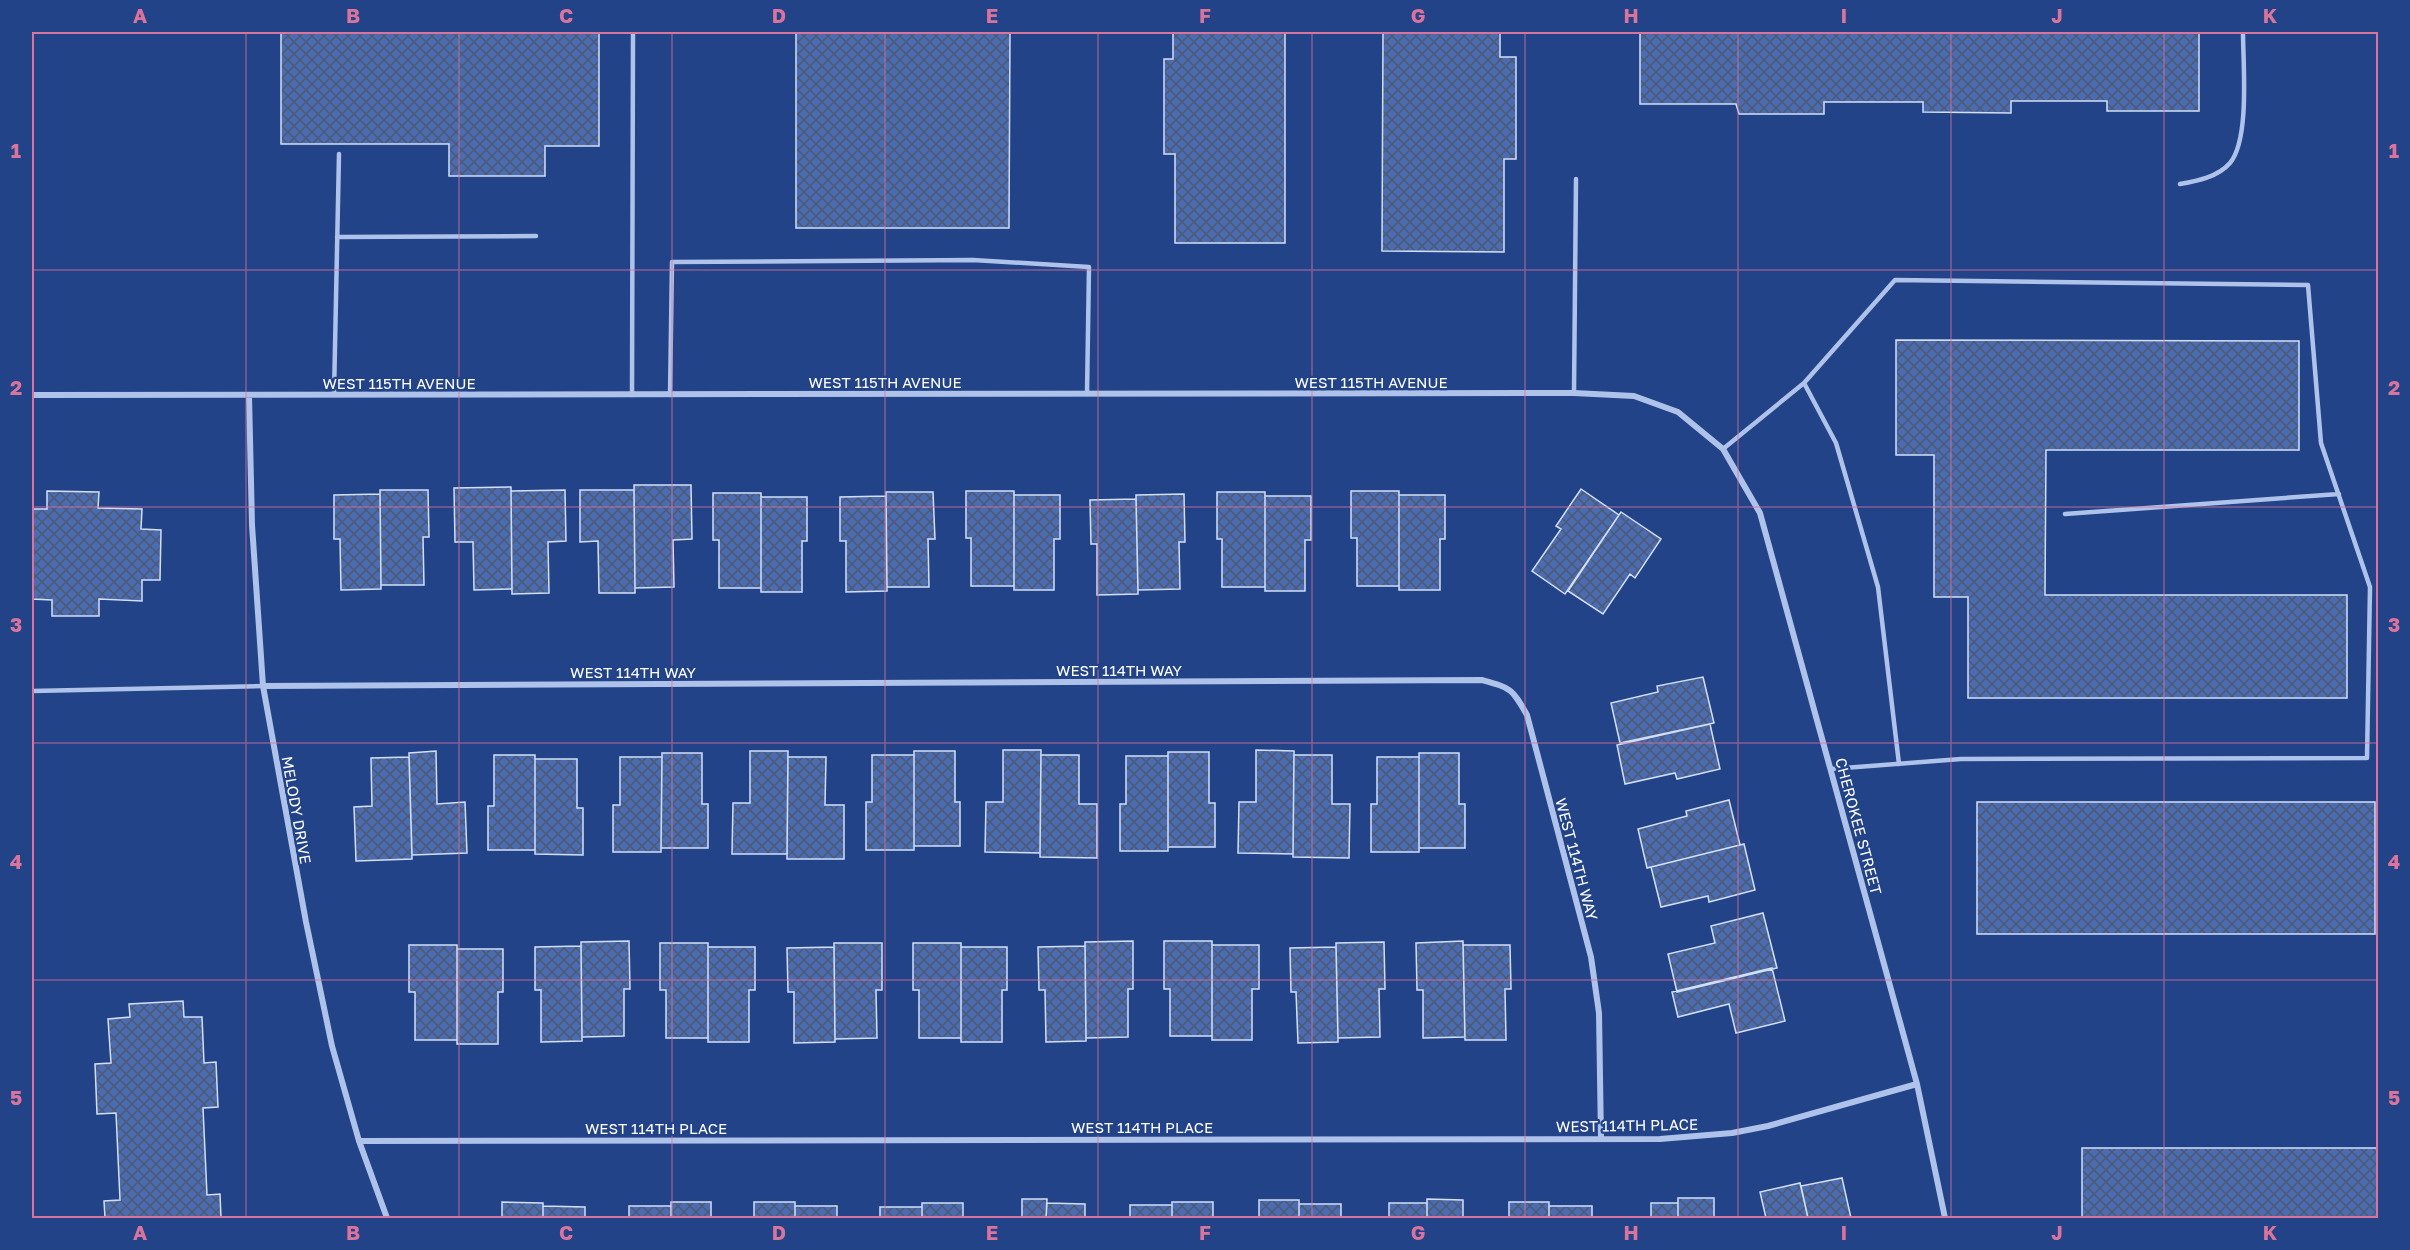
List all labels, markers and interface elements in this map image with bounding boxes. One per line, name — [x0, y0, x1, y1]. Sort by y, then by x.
text: A — [133, 3, 147, 27]
text: B — [346, 3, 360, 27]
text: C — [559, 3, 573, 27]
text: D — [772, 3, 786, 27]
text: E — [986, 3, 998, 27]
text: F — [1199, 3, 1211, 27]
text: G — [1411, 3, 1425, 27]
text: H — [1623, 3, 1639, 27]
text: I — [1841, 3, 1847, 27]
text: J — [2051, 3, 2063, 27]
text: K — [2263, 3, 2278, 27]
text: 1 — [11, 138, 21, 162]
text: 1 — [2389, 138, 2399, 162]
street label: WEST 115TH AVENUE — [808, 373, 962, 391]
street label: WEST 115TH AVENUE — [1294, 373, 1448, 391]
street label: WEST 115TH AVENUE — [322, 374, 476, 392]
text: 2 — [10, 375, 22, 399]
text: 2 — [2388, 375, 2400, 399]
text: 3 — [10, 612, 22, 636]
text: 3 — [2388, 612, 2400, 636]
street label: WEST 114TH WAY — [1056, 661, 1182, 679]
street label: WEST 114TH WAY — [570, 663, 696, 681]
street label: MELODY DRIVE — [279, 755, 315, 865]
street label: CHEROKEE STREET — [1832, 755, 1886, 897]
street label: WEST 114TH WAY — [1552, 796, 1602, 922]
text: 4 — [10, 849, 22, 873]
text: 4 — [2388, 849, 2400, 873]
text: 5 — [10, 1085, 22, 1109]
text: 5 — [2388, 1085, 2400, 1109]
street label: WEST 114TH PLACE — [1556, 1115, 1698, 1135]
street label: WEST 114TH PLACE — [1071, 1118, 1213, 1136]
street label: WEST 114TH PLACE — [585, 1119, 727, 1137]
text: A — [133, 1220, 147, 1244]
text: B — [346, 1220, 360, 1244]
text: C — [559, 1220, 573, 1244]
text: D — [772, 1220, 786, 1244]
text: E — [986, 1220, 998, 1244]
text: F — [1199, 1220, 1211, 1244]
text: G — [1411, 1220, 1425, 1244]
text: H — [1623, 1220, 1639, 1244]
text: I — [1841, 1220, 1847, 1244]
text: J — [2051, 1220, 2063, 1244]
text: K — [2263, 1220, 2278, 1244]

